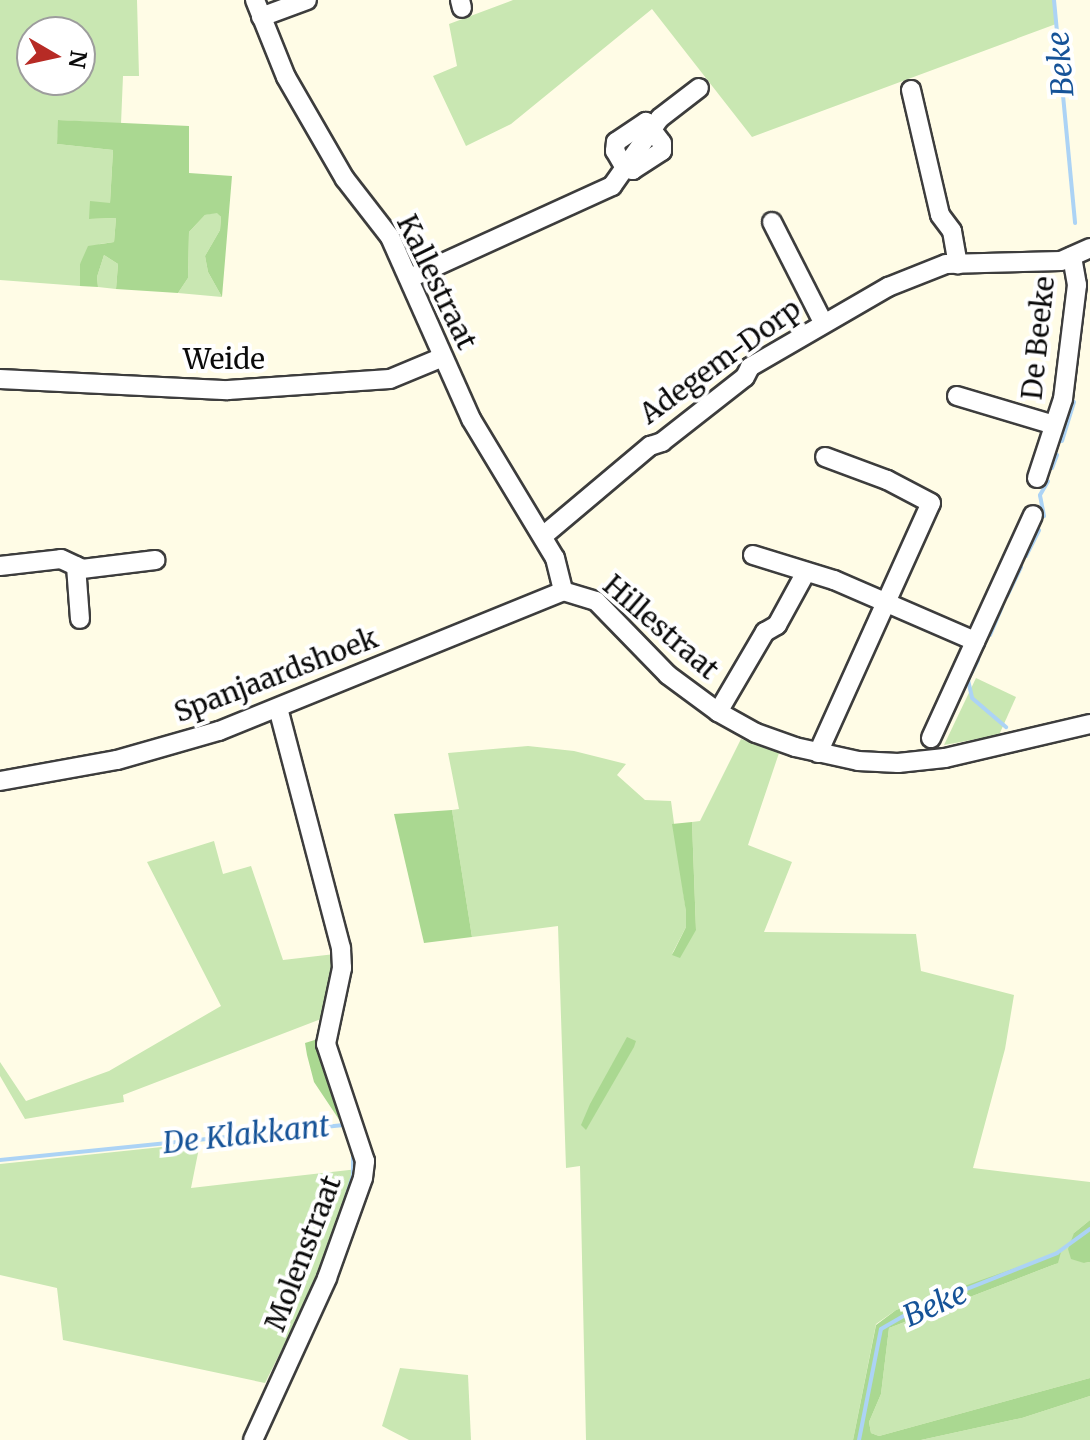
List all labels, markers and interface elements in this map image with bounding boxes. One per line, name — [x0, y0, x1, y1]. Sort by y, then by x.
north arrow — [16, 16, 96, 96]
water label: Beke — [1039, 30, 1081, 98]
text: N — [63, 49, 93, 70]
street label: Kallestraat — [390, 209, 484, 355]
street label: De Beeke — [1015, 275, 1061, 401]
street label: Adegem-Dorp — [633, 291, 807, 431]
street label: Weide — [183, 342, 265, 376]
street label: Hillestraat — [597, 568, 725, 686]
street label: Spanjaardshoek — [169, 621, 383, 729]
water label: De Klakkant — [161, 1107, 331, 1161]
street label: Molenstraat — [258, 1171, 348, 1335]
water label: Beke — [898, 1274, 972, 1334]

